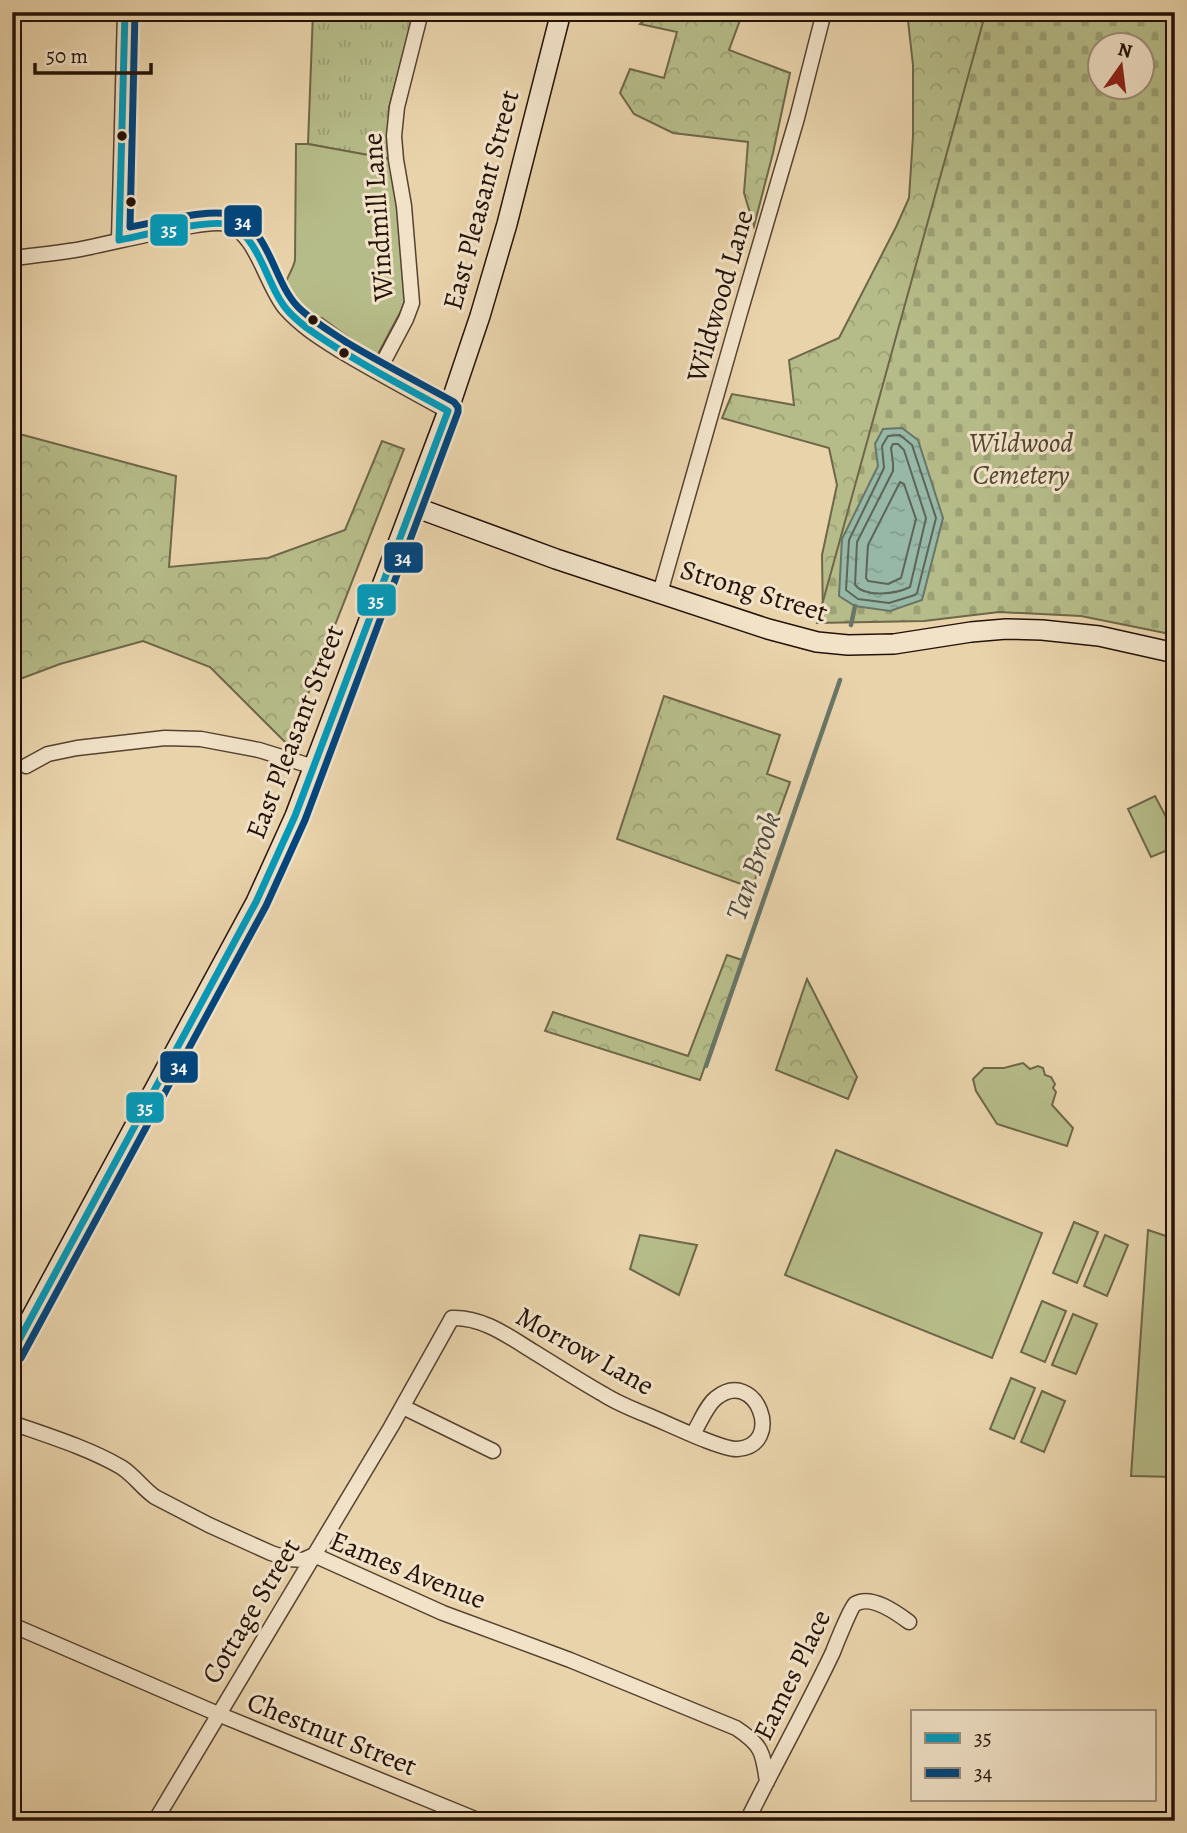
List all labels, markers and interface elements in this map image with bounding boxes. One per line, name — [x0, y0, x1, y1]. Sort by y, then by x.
scale bar — [35, 32, 150, 76]
north arrow — [1086, 32, 1156, 102]
text: N — [1115, 36, 1135, 65]
text: 50 m — [46, 42, 88, 70]
street label: East Pleasant Street — [433, 86, 529, 314]
unlabelled marker — [115, 129, 129, 143]
street label: Windmill Lane — [353, 131, 403, 304]
unlabelled marker — [124, 195, 138, 209]
line badge: 34 — [223, 204, 263, 238]
street label: Wildwood Lane — [677, 205, 763, 388]
text: 34 — [234, 209, 252, 235]
line badge: 35 — [149, 213, 189, 247]
text: 35 — [161, 217, 177, 243]
unlabelled marker — [306, 313, 320, 327]
unlabelled marker — [337, 346, 351, 360]
park label: Wildwood Cemetery — [969, 424, 1073, 494]
line badge: 34 — [383, 541, 424, 574]
text: 34 — [394, 545, 412, 571]
street label: Strong Street — [676, 551, 832, 631]
line badge: 35 — [356, 583, 397, 617]
text: 35 — [368, 588, 384, 614]
street label: East Pleasant Street — [237, 620, 353, 844]
water label: Tan Brook — [716, 806, 790, 926]
line badge: 34 — [159, 1050, 199, 1084]
text: 34 — [170, 1054, 188, 1080]
line badge: 35 — [125, 1091, 165, 1124]
text: 35 — [137, 1095, 153, 1121]
street label: Morrow Lane — [509, 1297, 661, 1405]
street label: Eames Avenue — [324, 1521, 492, 1619]
street label: Cottage Street — [193, 1531, 309, 1691]
street label: Eames Place — [744, 1603, 840, 1747]
street label: Chestnut Street — [242, 1683, 422, 1785]
legend — [911, 1710, 1156, 1801]
text: 35 — [974, 1724, 992, 1752]
text: 34 — [974, 1759, 992, 1787]

